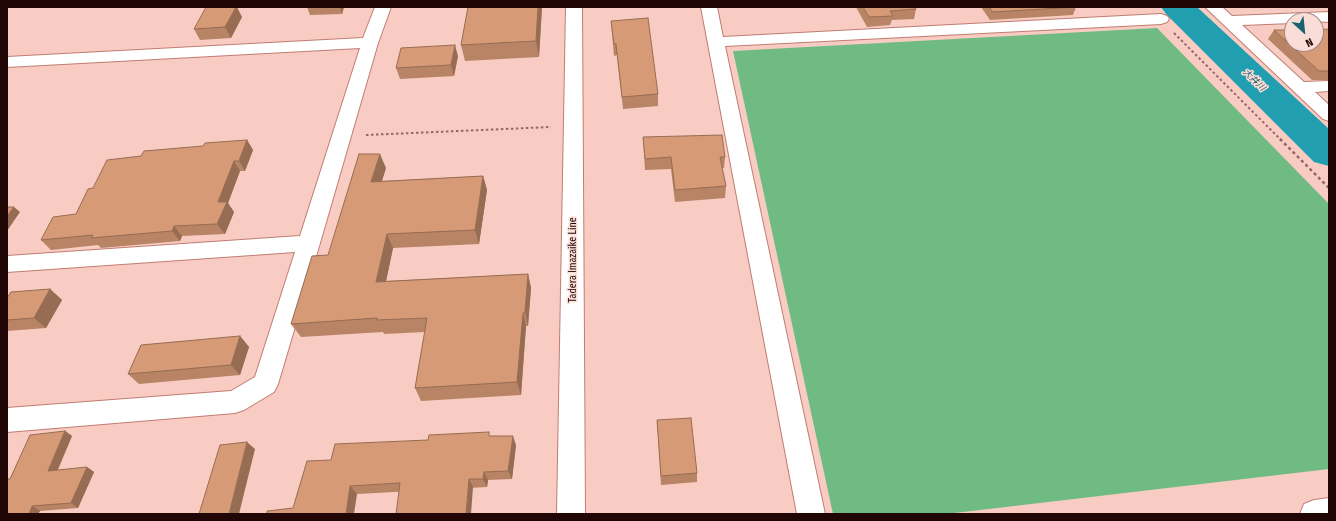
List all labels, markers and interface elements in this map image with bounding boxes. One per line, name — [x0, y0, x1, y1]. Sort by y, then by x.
north arrow — [1284, 12, 1324, 52]
text: N — [1303, 35, 1315, 50]
water label: 大井川 — [1241, 67, 1267, 93]
street label: Tadera Imazaike Line — [567, 217, 579, 303]

